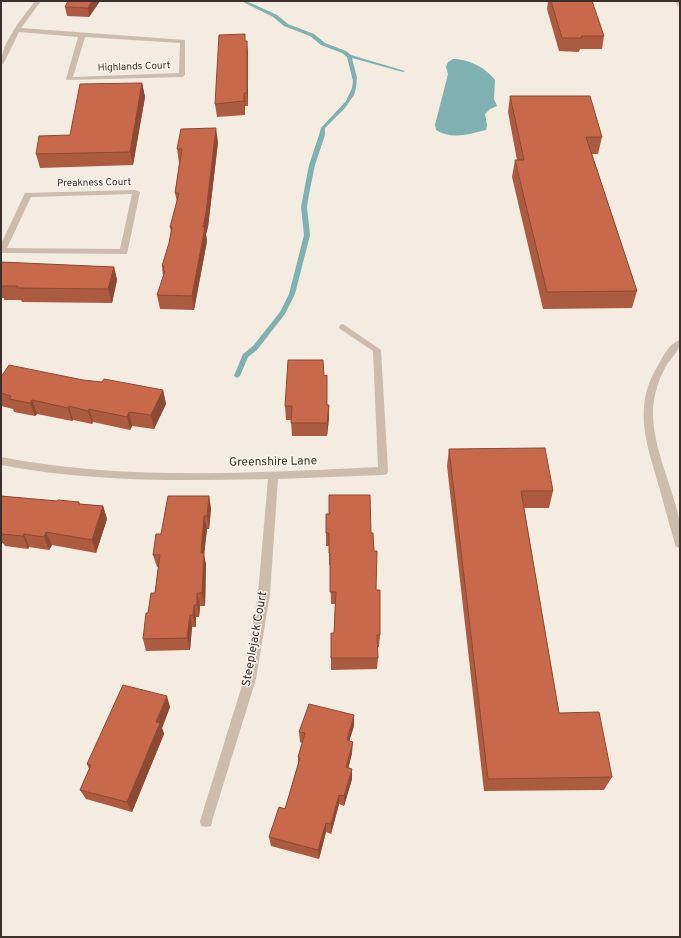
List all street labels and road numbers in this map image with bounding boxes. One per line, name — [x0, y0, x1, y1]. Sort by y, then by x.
street label: Highlands Court — [97, 59, 171, 75]
street label: Preakness Court — [57, 176, 131, 190]
street label: Greenshire Lane — [229, 453, 317, 471]
street label: Steeplejack Court — [239, 590, 271, 688]

